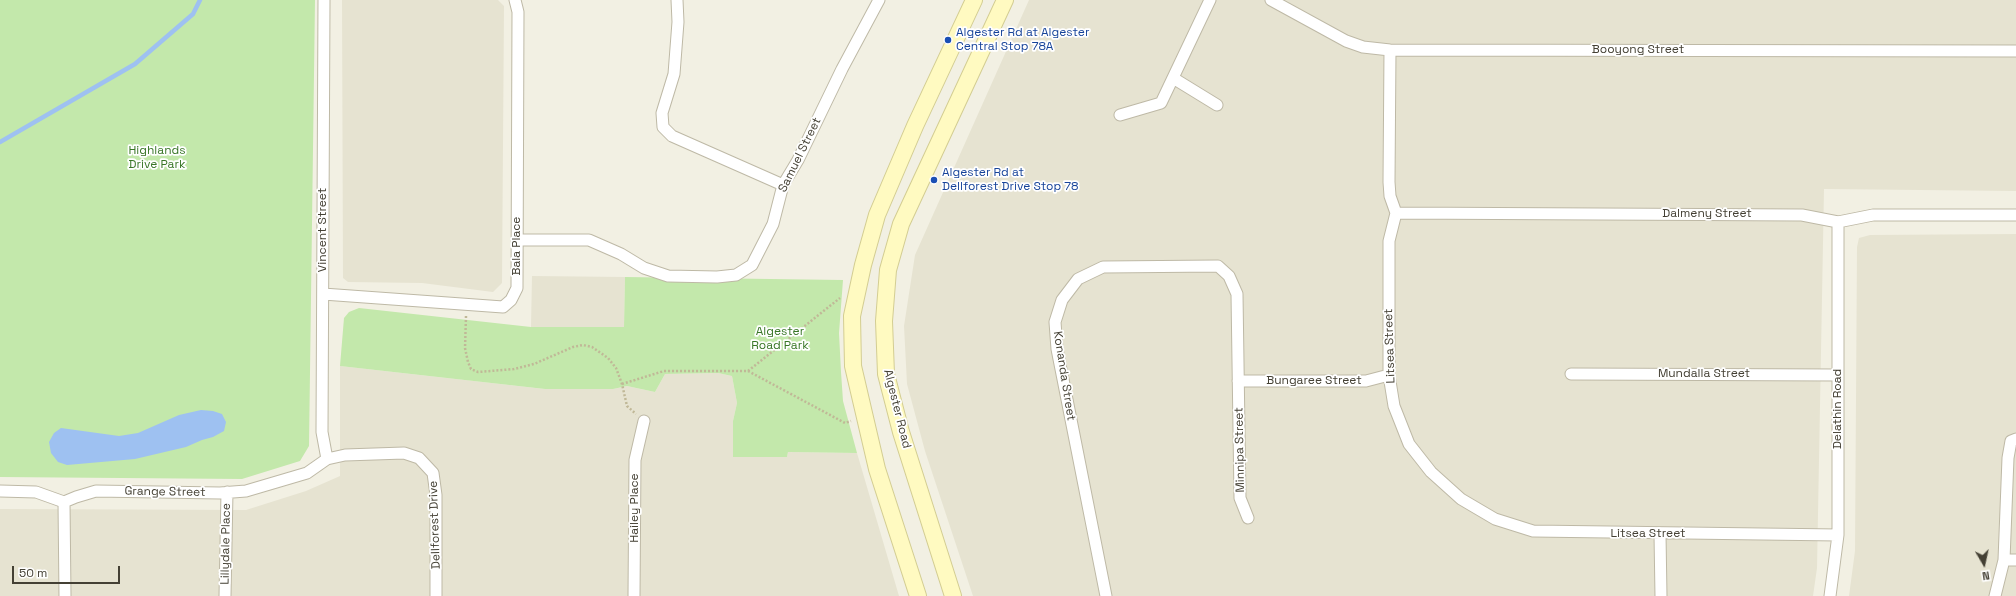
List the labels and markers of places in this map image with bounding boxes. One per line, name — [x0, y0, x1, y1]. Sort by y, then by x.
place label: Algester Rd at Algester Central Stop 78A — [956, 26, 1089, 54]
marker: Algester Rd at Algester Central Stop 78A — [943, 35, 953, 45]
place label: Algester Rd at Dellforest Drive Stop 78 — [942, 166, 1079, 194]
marker: Algester Rd at Dellforest Drive Stop 78 — [929, 175, 939, 185]

